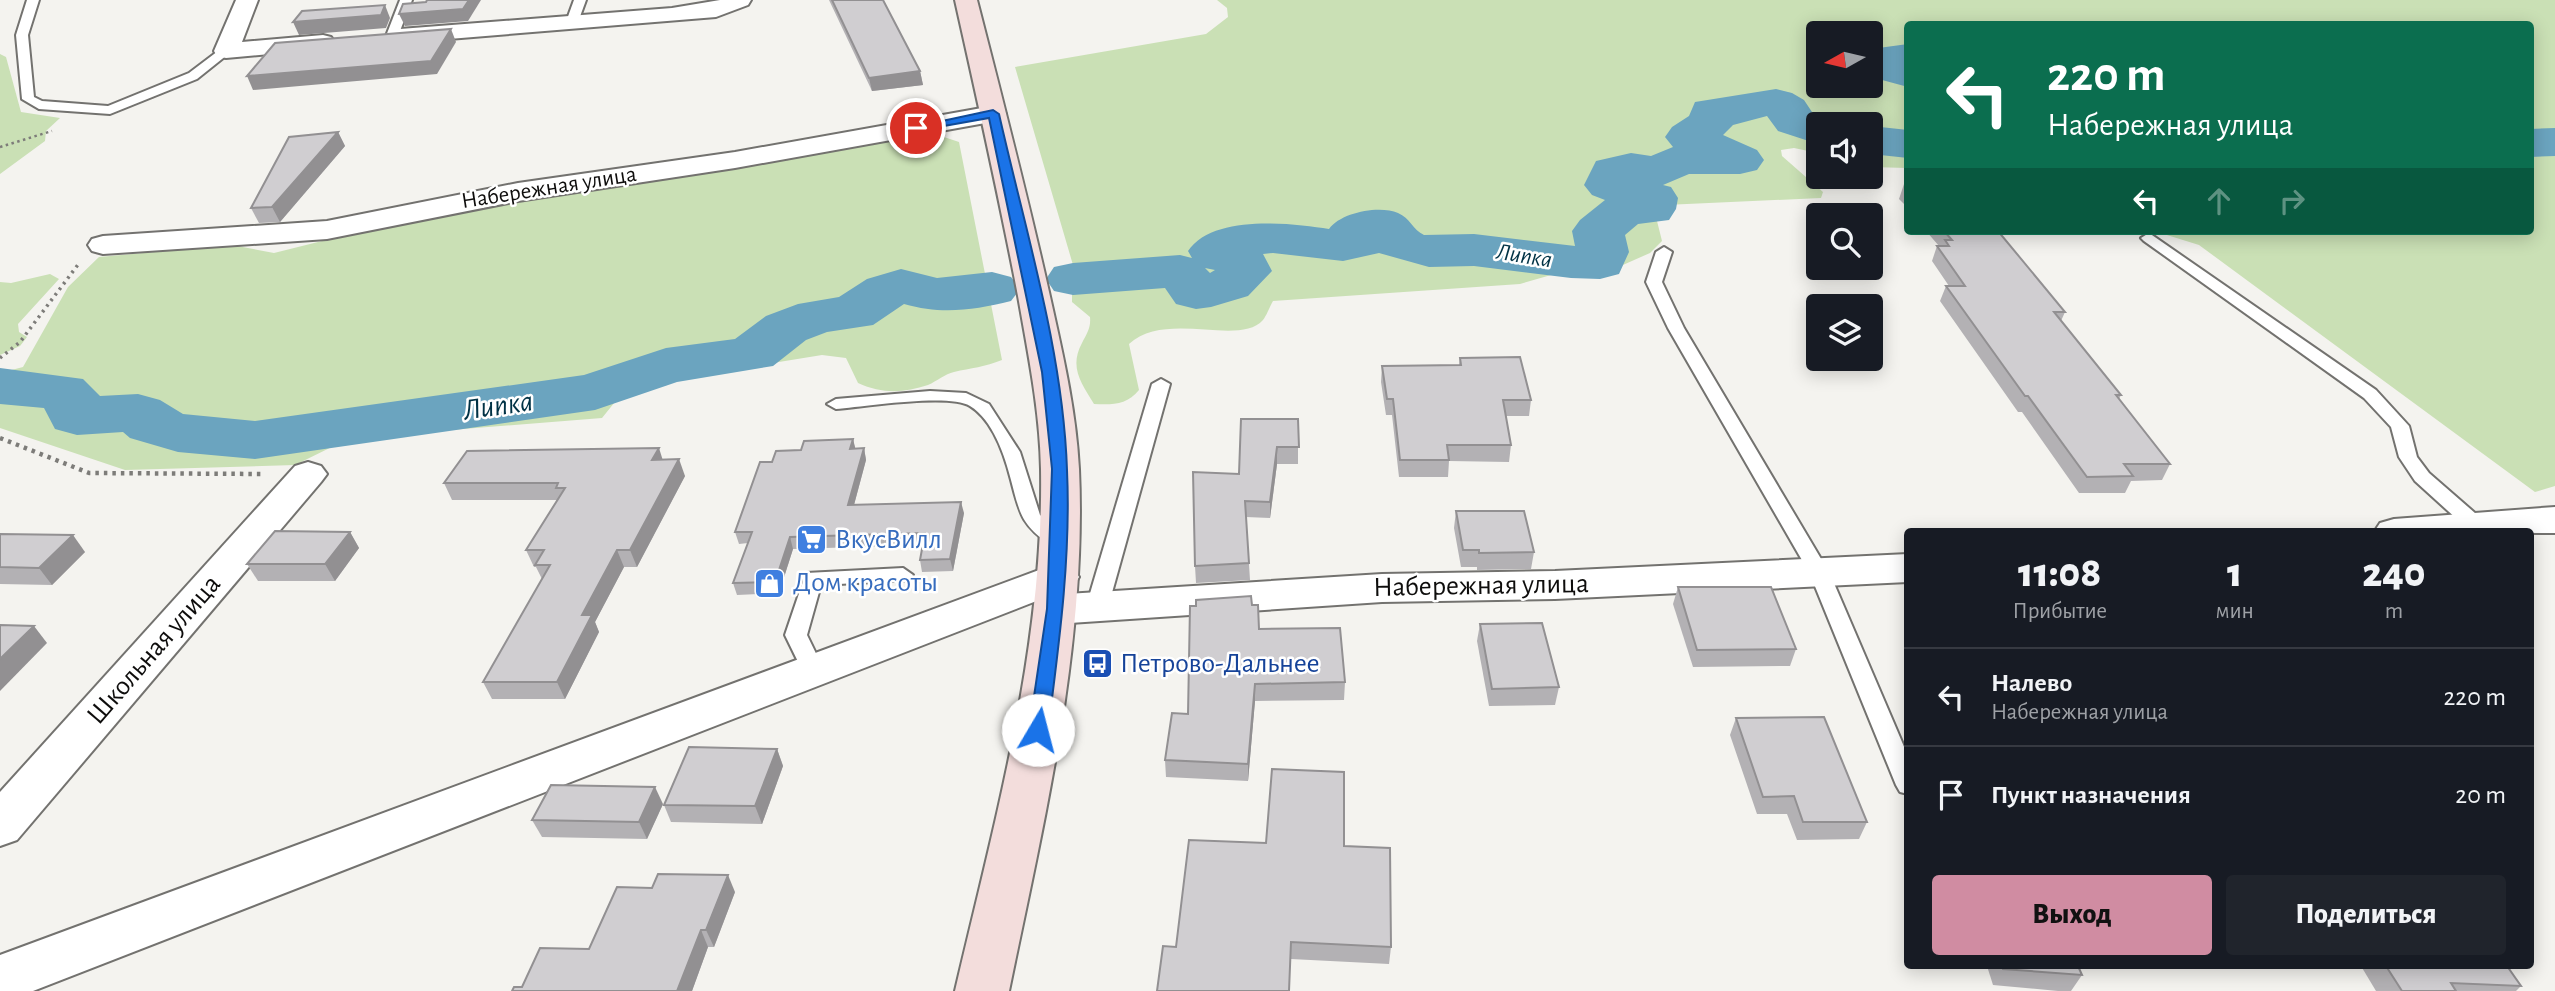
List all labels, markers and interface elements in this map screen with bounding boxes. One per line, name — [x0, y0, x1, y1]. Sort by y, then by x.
north arrow — [1806, 21, 1883, 98]
map controls — [1806, 21, 1883, 371]
icon: left — [1932, 49, 2023, 140]
text: 220 m — [2047, 51, 2166, 100]
pin — [886, 98, 946, 158]
icon: arrive — [897, 109, 935, 147]
text: Набережная улица — [2047, 109, 2293, 141]
button: sound — [1806, 112, 1883, 189]
street label: Набережная улица — [460, 163, 638, 213]
icon: left — [2127, 182, 2165, 220]
icon: ahead — [2200, 182, 2238, 220]
icon: right — [2273, 182, 2311, 220]
button: search — [1806, 203, 1883, 280]
water label: Липка — [1493, 240, 1554, 272]
button: layers — [1806, 294, 1883, 371]
water label: Липка — [460, 386, 535, 426]
supermarket icon: ВкусВилл — [795, 523, 829, 557]
place label: ВкусВилл — [835, 526, 942, 554]
text: 11:08 — [2018, 552, 2101, 594]
text: 1 — [2227, 552, 2242, 594]
text: 240 — [2362, 552, 2426, 594]
shop icon: Дом красоты — [753, 566, 787, 600]
place label: Дом красоты — [793, 569, 938, 597]
street label: Школьная улица — [82, 570, 226, 730]
street label: Набережная улица — [1373, 570, 1589, 602]
text: Прибытие — [2012, 600, 2107, 623]
text: мин — [2216, 600, 2254, 623]
text: m — [2385, 600, 2403, 623]
bus stop icon: Петрово-Дальнее — [1080, 647, 1114, 681]
place label: Петрово-Дальнее — [1120, 650, 1320, 678]
text: Налево — [1991, 670, 2072, 696]
icon: left — [1932, 678, 1970, 716]
text: 220 m — [2444, 684, 2506, 710]
position arrow — [1001, 693, 1075, 767]
text: Набережная улица — [1991, 701, 2168, 724]
icon: arrive — [1932, 776, 1970, 814]
text: Пункт назначения — [1991, 782, 2191, 808]
text: 20 m — [2455, 782, 2506, 808]
button: Выход — [1932, 875, 2212, 955]
button: Поделиться — [2226, 875, 2506, 955]

